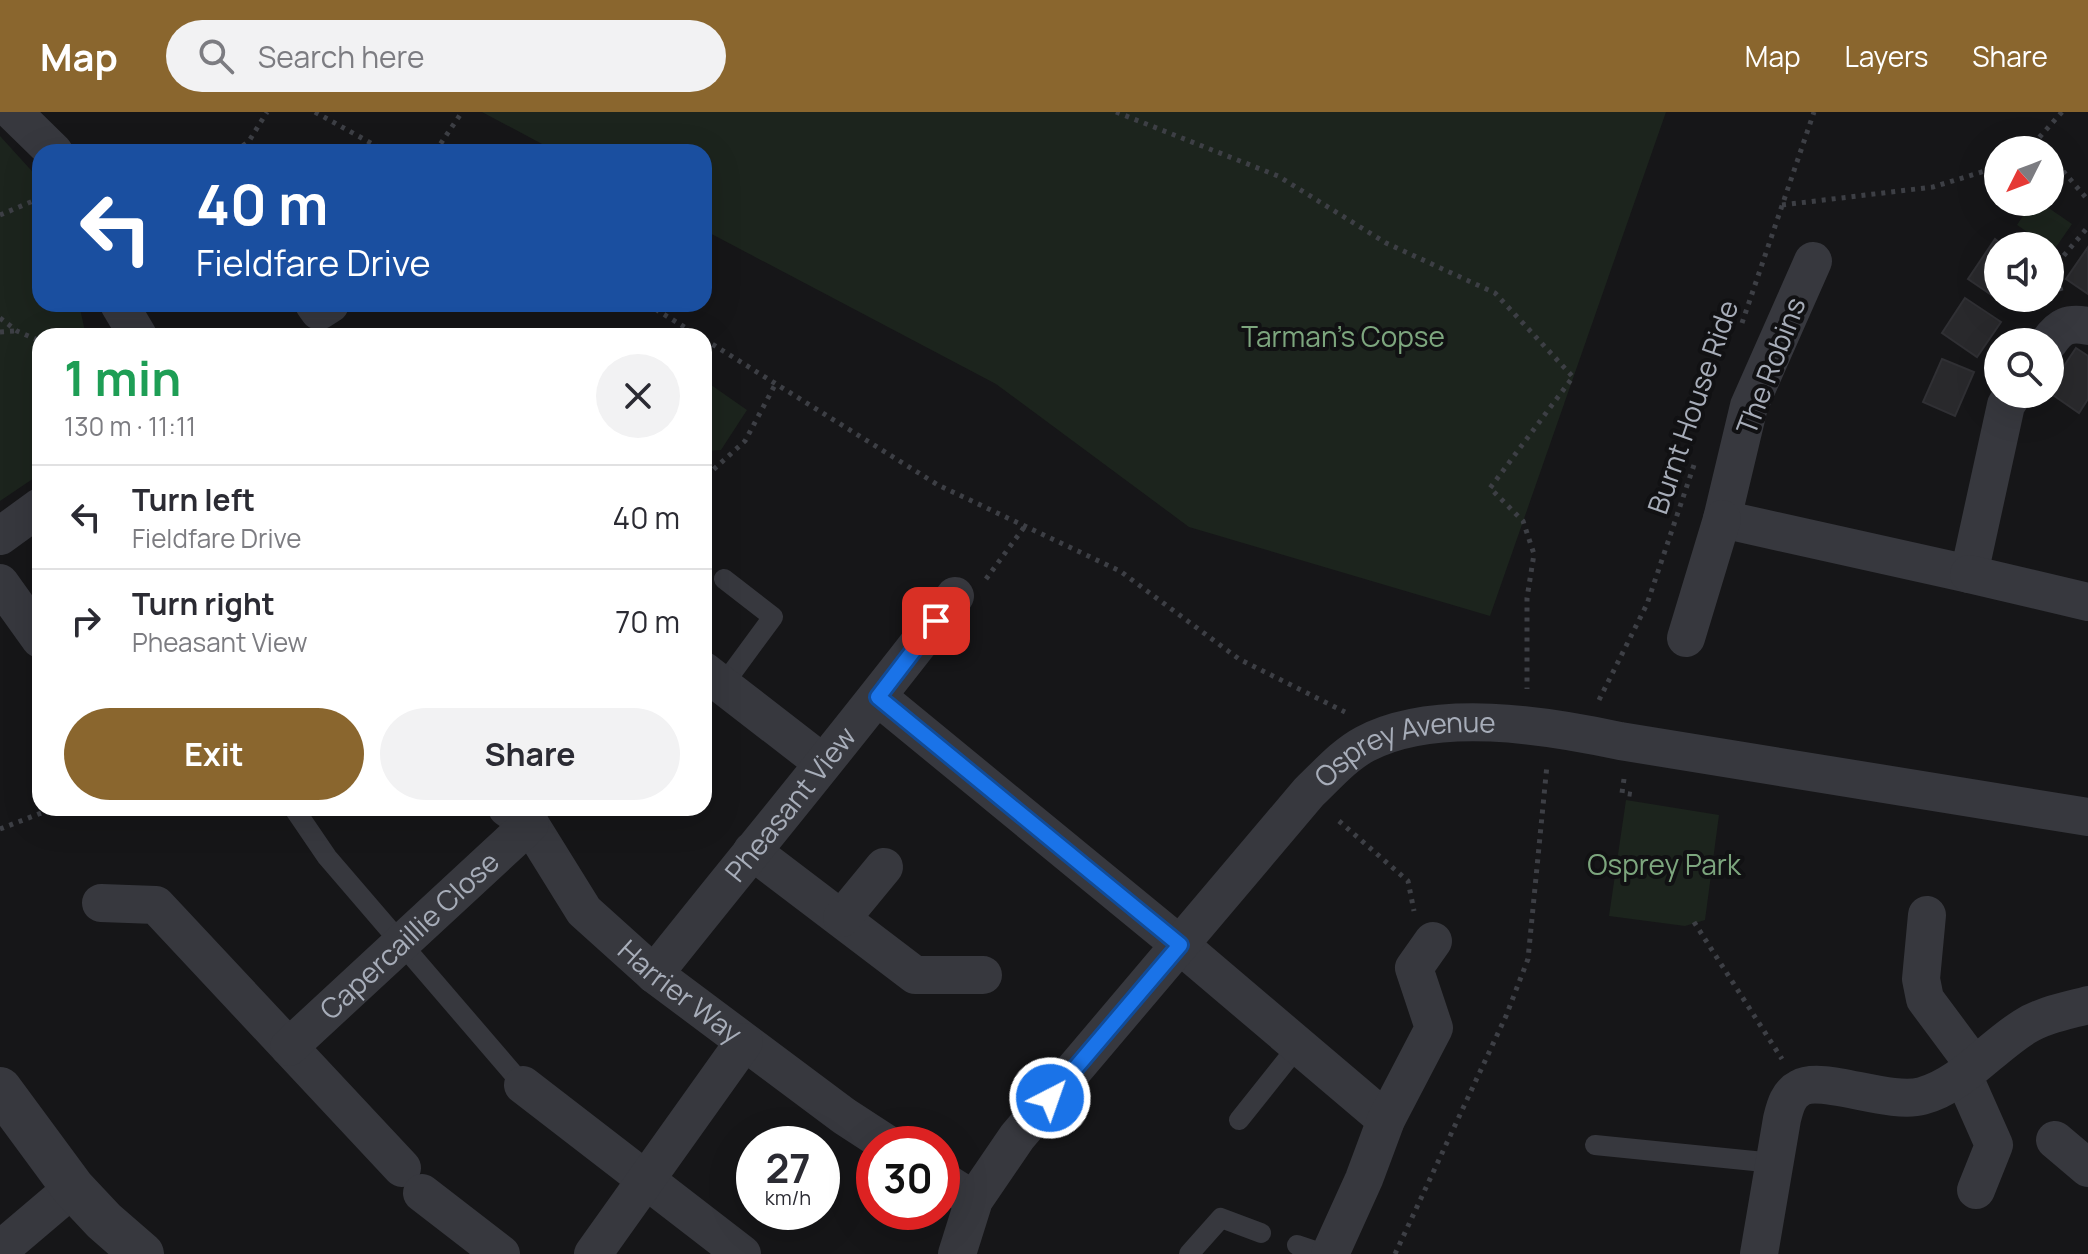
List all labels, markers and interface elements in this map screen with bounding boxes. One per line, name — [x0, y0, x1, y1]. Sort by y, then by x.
search box — [166, 20, 726, 92]
text: Map — [40, 30, 118, 82]
icon: search — [194, 34, 238, 78]
text: Search here — [258, 36, 425, 77]
text: Map — [1745, 37, 1801, 75]
text: Layers — [1845, 37, 1928, 75]
text: Share — [1972, 37, 2048, 75]
north arrow — [1984, 136, 2064, 216]
map controls — [1984, 136, 2064, 408]
text: 40 m — [196, 165, 328, 242]
icon: left — [64, 176, 168, 280]
button: sound — [1984, 232, 2064, 312]
text: Fieldfare Drive — [196, 238, 431, 287]
street label: The Robins — [1727, 292, 1814, 440]
street label: Burnt House Ride — [1638, 295, 1746, 519]
park label: Tarman's Copse — [1241, 317, 1445, 355]
button: search — [1984, 328, 2064, 408]
text: 1 min — [64, 345, 181, 410]
button: close — [596, 354, 680, 438]
text: 130 m · 11:11 — [64, 408, 196, 444]
text: Turn left — [132, 479, 255, 520]
icon: left — [64, 495, 108, 539]
text: 40 m — [613, 497, 680, 538]
text: Fieldfare Drive — [132, 520, 301, 556]
text: Turn right — [132, 583, 275, 624]
pin — [902, 587, 970, 655]
icon: right — [64, 599, 108, 643]
icon: arrive — [914, 599, 958, 643]
text: 70 m — [615, 601, 680, 642]
text: Pheasant View — [132, 624, 308, 660]
street label: Osprey Avenue — [1305, 702, 1496, 795]
button: Exit — [64, 708, 364, 800]
button: Share — [380, 708, 680, 800]
street label: Pheasant View — [716, 718, 864, 889]
street label: Capercaillie Close — [311, 842, 507, 1027]
park label: Osprey Park — [1587, 845, 1742, 883]
street label: Harrier Way — [610, 931, 751, 1052]
position arrow — [1008, 1056, 1092, 1140]
speed limit sign: 30 — [856, 1126, 960, 1230]
text: 27 — [765, 1140, 811, 1195]
text: km/h — [765, 1184, 811, 1211]

